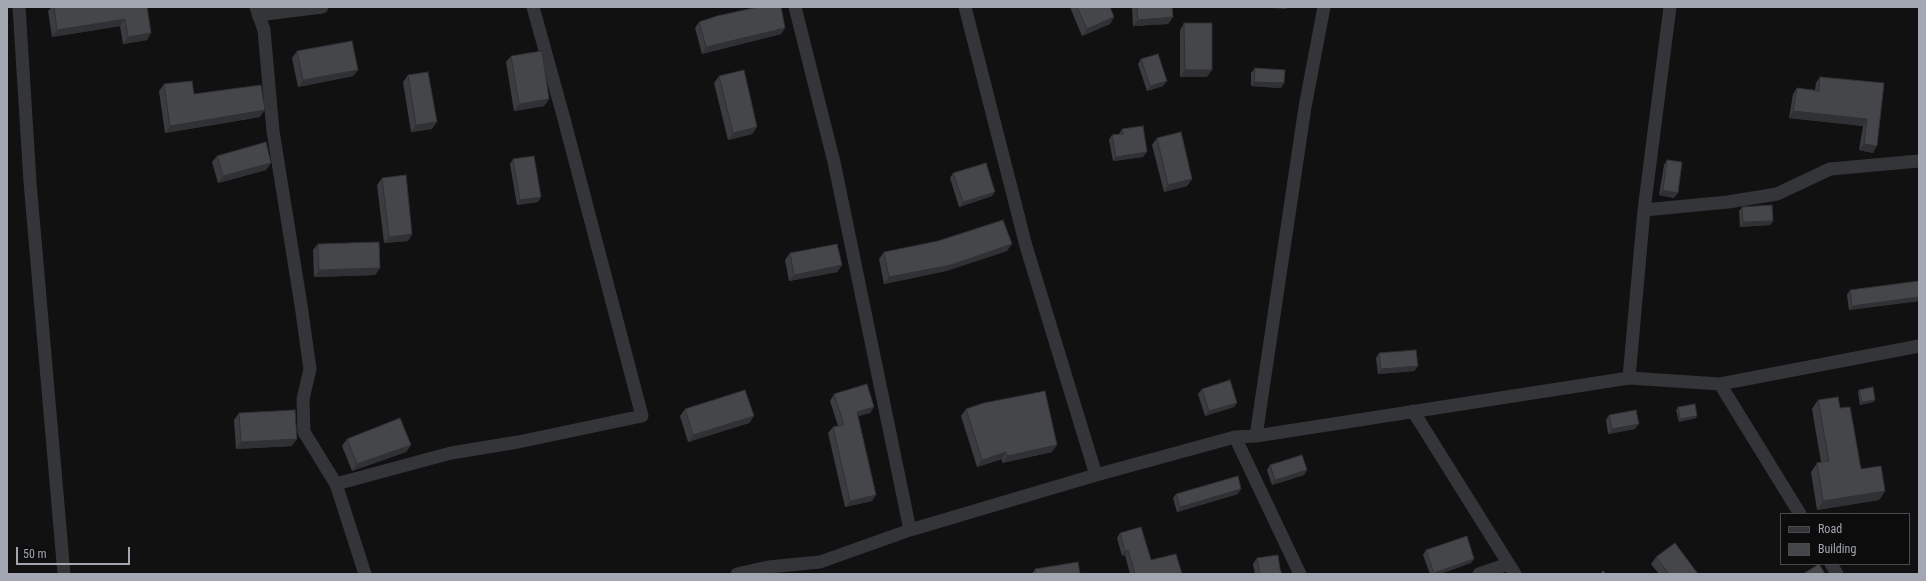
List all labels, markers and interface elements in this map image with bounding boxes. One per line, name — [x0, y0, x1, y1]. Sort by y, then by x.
legend — [1780, 513, 1910, 565]
text: Road — [1818, 522, 1842, 536]
scale bar — [18, 539, 132, 565]
text: Building — [1818, 542, 1856, 556]
text: 50 m — [23, 547, 47, 561]

